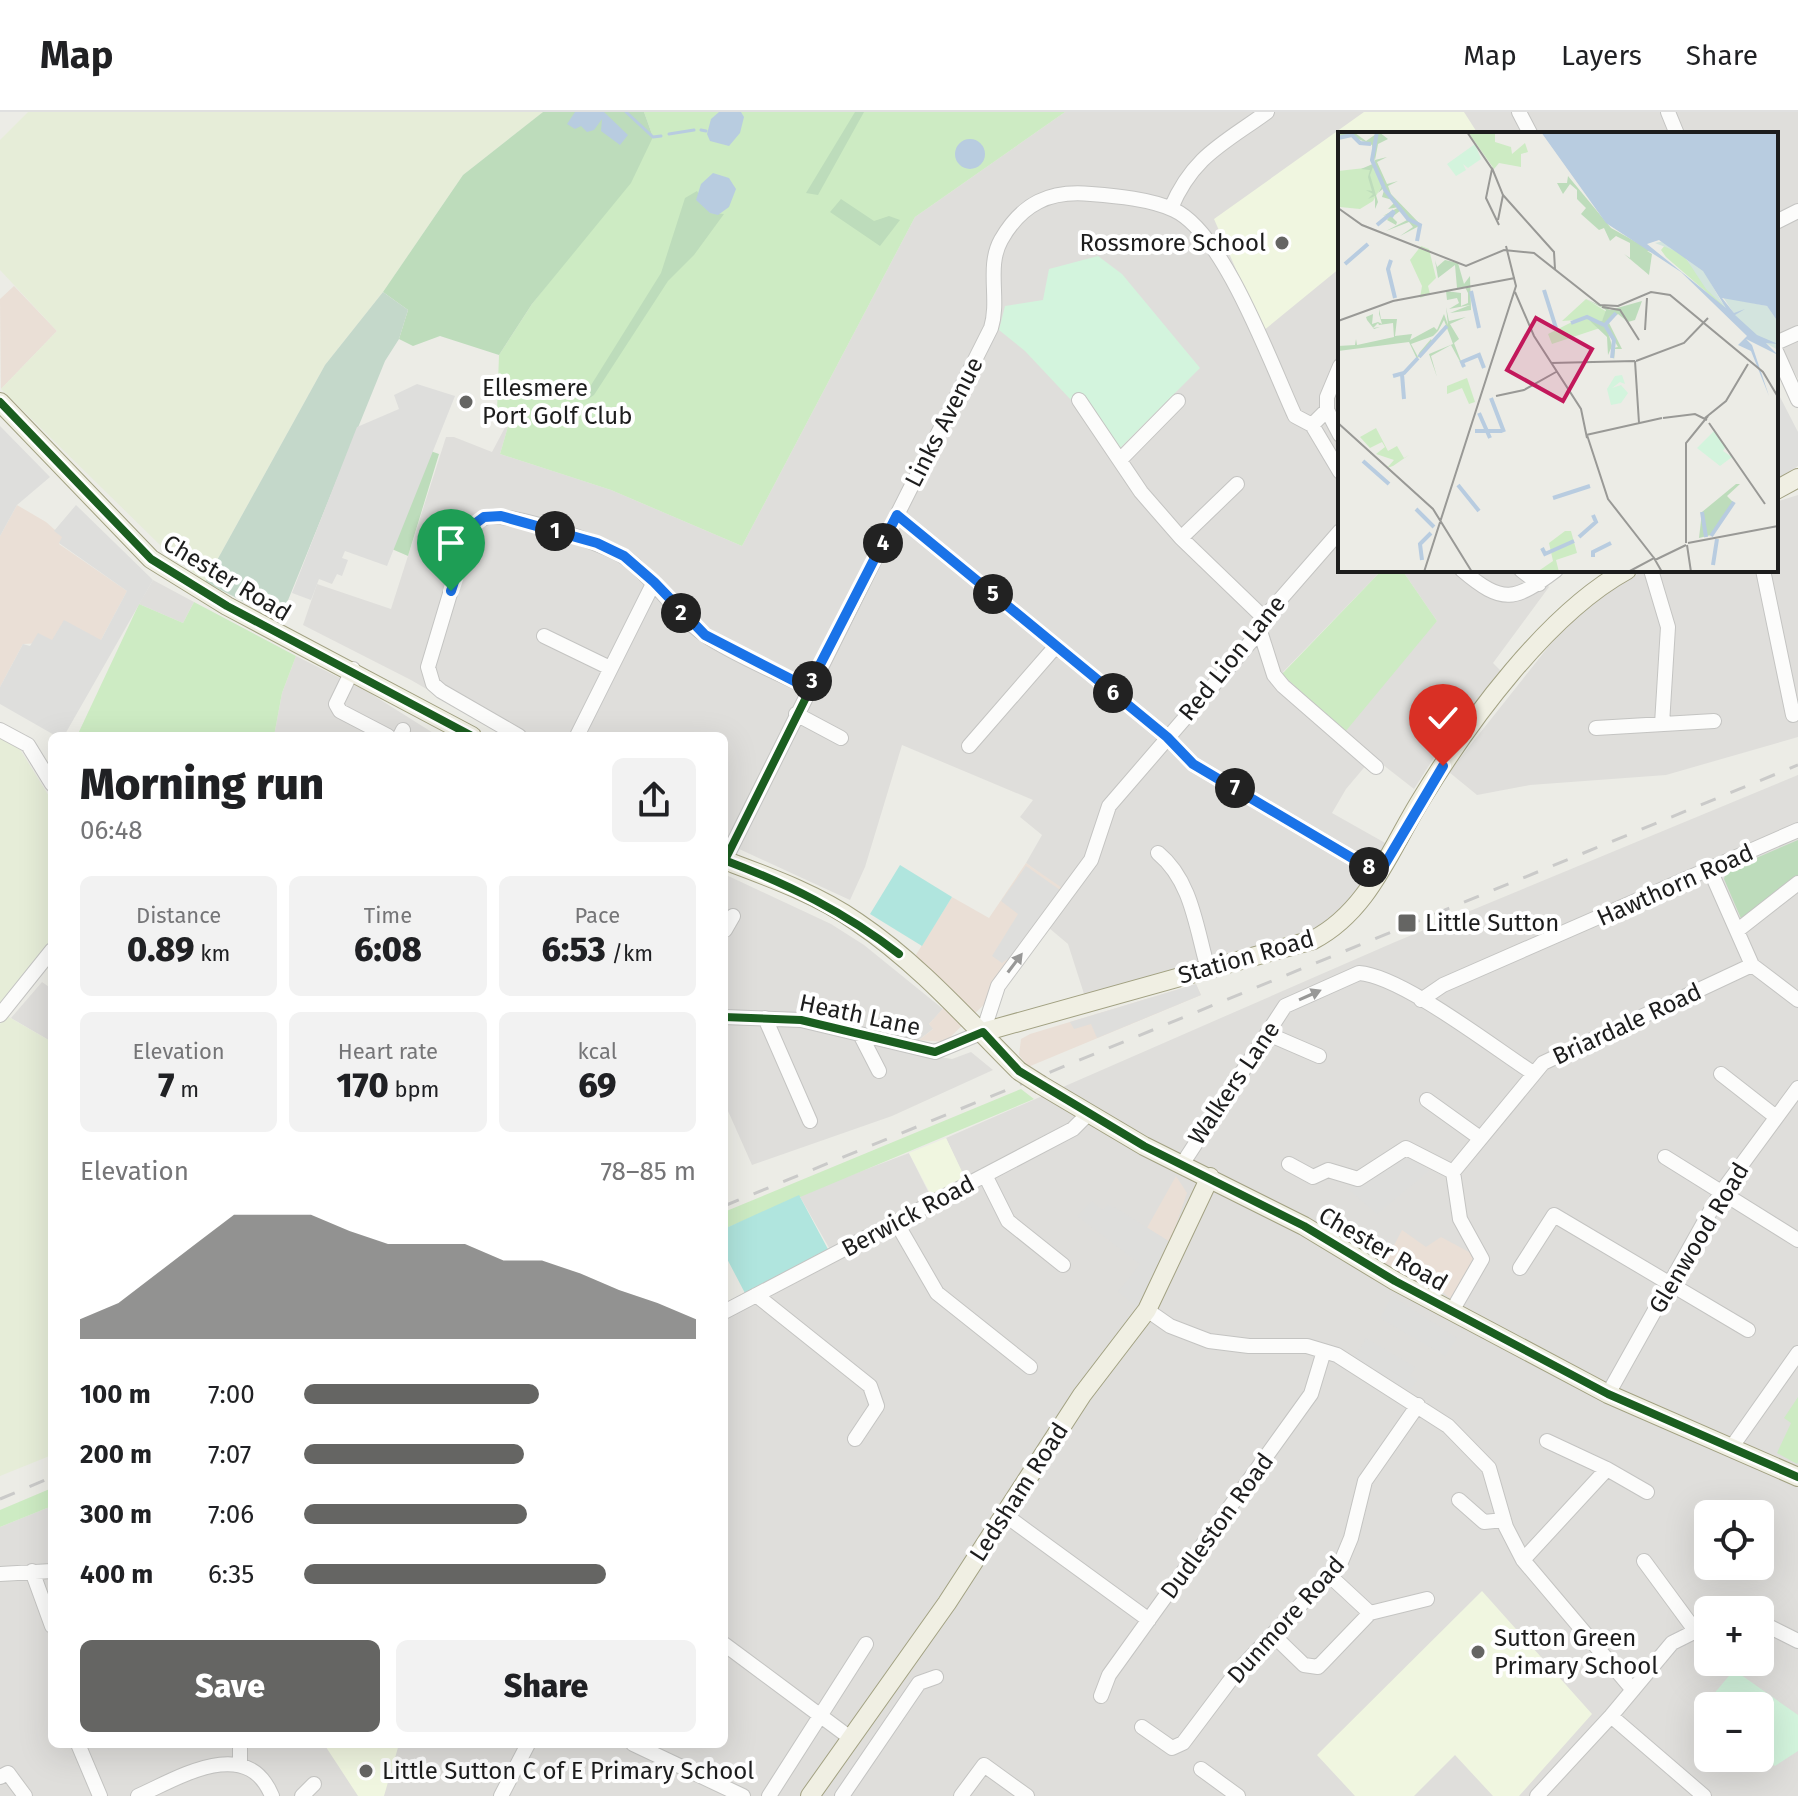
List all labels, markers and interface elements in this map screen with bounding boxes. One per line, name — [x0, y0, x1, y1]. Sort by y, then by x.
text: Map — [40, 32, 113, 78]
text: Map — [1463, 39, 1517, 72]
text: Layers — [1561, 39, 1642, 72]
text: Share — [1686, 39, 1758, 72]
inset map — [1338, 132, 1778, 572]
place label: Rossmore School — [1079, 229, 1266, 257]
marker: Rossmore School — [1273, 234, 1291, 252]
street label: Links Avenue — [899, 352, 989, 492]
place label: Ellesmere Port Golf Club — [482, 374, 633, 430]
marker: Ellesmere Port Golf Club — [457, 393, 475, 411]
pin — [417, 509, 485, 591]
pin: 1 — [535, 511, 575, 551]
text: 1 — [550, 517, 560, 544]
icon: arrive — [429, 521, 473, 565]
pin: 4 — [863, 523, 903, 563]
street label: Chester Road — [158, 529, 296, 627]
text: 4 — [877, 529, 889, 556]
pin: 5 — [973, 574, 1013, 614]
text: 5 — [987, 580, 999, 607]
street label: Red Lion Lane — [1173, 590, 1291, 726]
pin: 2 — [661, 593, 701, 633]
text: 2 — [675, 599, 687, 626]
pin: 3 — [792, 661, 832, 701]
text: 3 — [806, 667, 818, 694]
pin: 6 — [1093, 673, 1133, 713]
text: 6 — [1107, 679, 1119, 706]
pin — [1409, 684, 1477, 766]
icon: check — [1421, 696, 1465, 740]
text: Morning run — [80, 758, 324, 811]
button: share — [612, 758, 696, 842]
pin: 7 — [1215, 768, 1255, 808]
text: 7 — [1230, 774, 1240, 801]
text: 06:48 — [80, 815, 143, 846]
street label: Hawthorn Road — [1592, 838, 1758, 932]
pin: 8 — [1349, 847, 1389, 887]
text: 8 — [1363, 853, 1375, 880]
text: Distance — [136, 902, 221, 929]
text: Time — [364, 902, 412, 929]
text: Pace — [575, 902, 620, 929]
place label: Little Sutton — [1425, 909, 1559, 937]
marker: Little Sutton — [1396, 912, 1418, 934]
street label: Station Road — [1175, 924, 1317, 990]
text: 0.89 — [127, 929, 194, 970]
text: 6:08 — [354, 929, 422, 970]
text: 6:53 — [542, 929, 606, 970]
text: km — [194, 940, 230, 967]
text: /km — [606, 940, 653, 967]
one-way arrow — [1007, 952, 1022, 973]
street label: Briardale Road — [1548, 977, 1706, 1071]
street label: Heath Lane — [797, 988, 923, 1042]
one-way arrow — [1299, 988, 1322, 1002]
street label: Walkers Lane — [1183, 1016, 1285, 1150]
text: Elevation — [133, 1038, 225, 1065]
text: Heart rate — [338, 1038, 438, 1065]
text: kcal — [578, 1038, 617, 1065]
text: 7 — [158, 1065, 174, 1106]
text: 170 — [337, 1065, 389, 1106]
text: 69 — [578, 1065, 617, 1106]
text: m — [174, 1076, 199, 1103]
text: bpm — [389, 1076, 439, 1103]
text: Elevation — [80, 1156, 189, 1187]
text: 78–85 m — [601, 1156, 696, 1187]
street label: Glenwood Road — [1643, 1158, 1755, 1318]
street label: Berwick Road — [837, 1169, 979, 1263]
street label: Chester Road — [1314, 1201, 1452, 1297]
text: 100 m — [80, 1379, 151, 1410]
text: 7:00 — [208, 1379, 255, 1410]
street label: Ledsham Road — [964, 1418, 1074, 1566]
text: 200 m — [80, 1439, 152, 1470]
text: 7:07 — [208, 1439, 251, 1470]
street label: Dudleston Road — [1155, 1448, 1279, 1604]
text: 300 m — [80, 1499, 152, 1530]
text: 7:06 — [208, 1499, 254, 1530]
map controls — [1694, 1500, 1774, 1772]
button: locate — [1694, 1500, 1774, 1580]
street label: Dunmore Road — [1222, 1551, 1350, 1689]
text: 400 m — [80, 1559, 153, 1590]
text: 6:35 — [208, 1559, 254, 1590]
button: + — [1694, 1596, 1774, 1676]
place label: Sutton Green Primary School — [1494, 1624, 1658, 1680]
button: Save — [80, 1640, 380, 1732]
button: Share — [396, 1640, 696, 1732]
marker: Sutton Green Primary School — [1469, 1643, 1487, 1661]
button: − — [1694, 1692, 1774, 1772]
place label: Little Sutton C of E Primary School — [382, 1757, 754, 1785]
marker: Little Sutton C of E Primary School — [357, 1762, 375, 1780]

